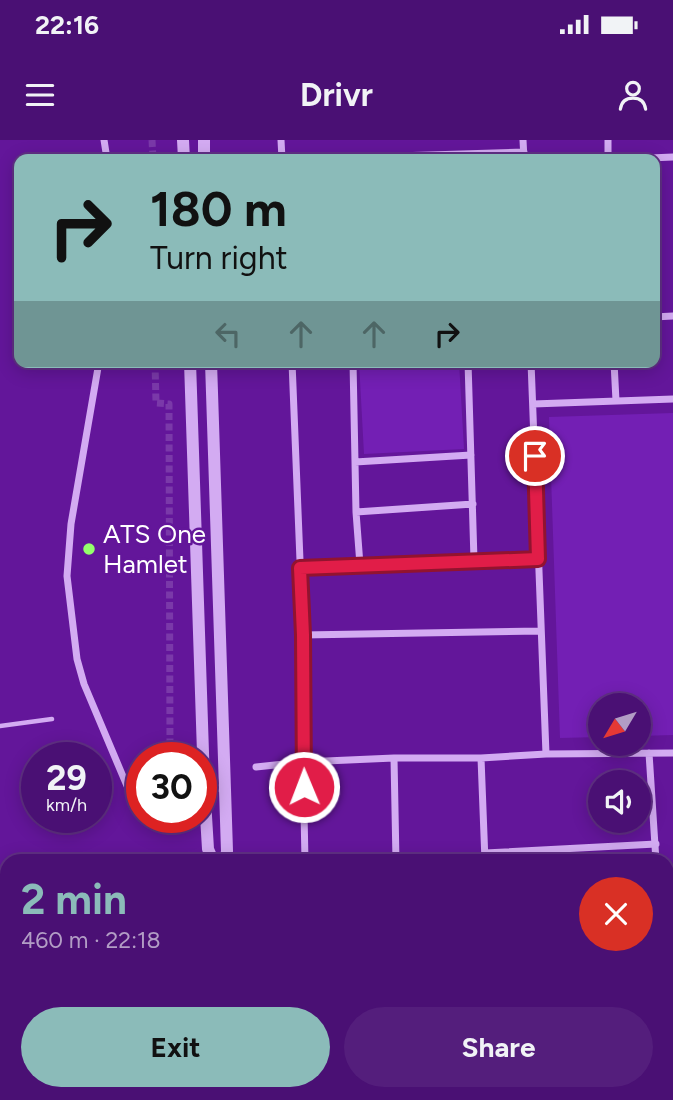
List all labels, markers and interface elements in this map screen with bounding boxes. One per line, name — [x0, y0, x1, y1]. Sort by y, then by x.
text: 22:16 — [35, 9, 99, 41]
icon: menu — [21, 76, 59, 114]
text: Drivr — [300, 76, 373, 114]
icon: person — [614, 76, 652, 114]
text: 180 m — [150, 179, 287, 238]
icon: right — [35, 182, 126, 273]
text: Turn right — [150, 239, 288, 277]
icon: left — [209, 315, 247, 353]
icon: ahead — [282, 315, 320, 353]
icon: ahead — [355, 315, 393, 353]
icon: right — [428, 315, 466, 353]
pin — [505, 426, 565, 486]
icon: arrive — [516, 437, 554, 475]
place label: ATS One Hamlet — [103, 518, 206, 580]
marker: ATS One Hamlet — [81, 541, 97, 557]
north arrow — [588, 693, 651, 756]
map controls — [588, 693, 651, 833]
speed limit sign: 30 — [126, 742, 217, 833]
position arrow — [267, 750, 341, 824]
text: 29 — [46, 757, 87, 799]
button: sound — [588, 770, 651, 833]
text: km/h — [46, 794, 87, 816]
text: 2 min — [21, 874, 127, 925]
button: close — [579, 877, 653, 951]
text: 460 m · 22:18 — [21, 926, 161, 954]
button: Exit — [21, 1007, 330, 1087]
button: Share — [344, 1007, 653, 1087]

